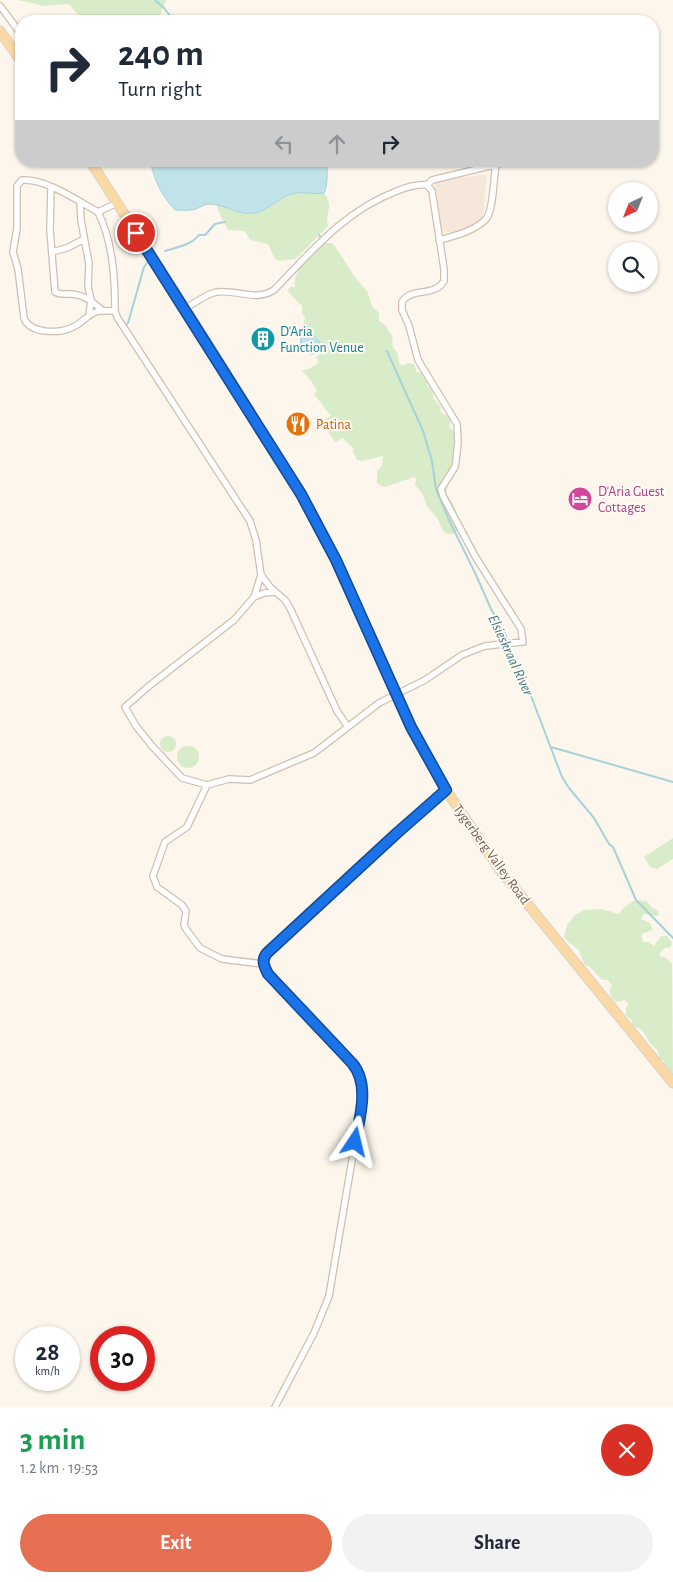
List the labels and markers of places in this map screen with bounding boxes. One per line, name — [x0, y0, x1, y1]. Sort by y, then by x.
pin — [115, 212, 157, 254]
place label: D'Aria Function Venue — [280, 325, 364, 355]
building icon: D'Aria Function Venue — [250, 326, 276, 352]
restaurant icon: Patina — [285, 411, 311, 437]
place label: Patina — [316, 418, 351, 432]
place label: D'Aria Guest Cottages — [598, 485, 665, 515]
hotel icon: D'Aria Guest Cottages — [567, 486, 593, 512]

